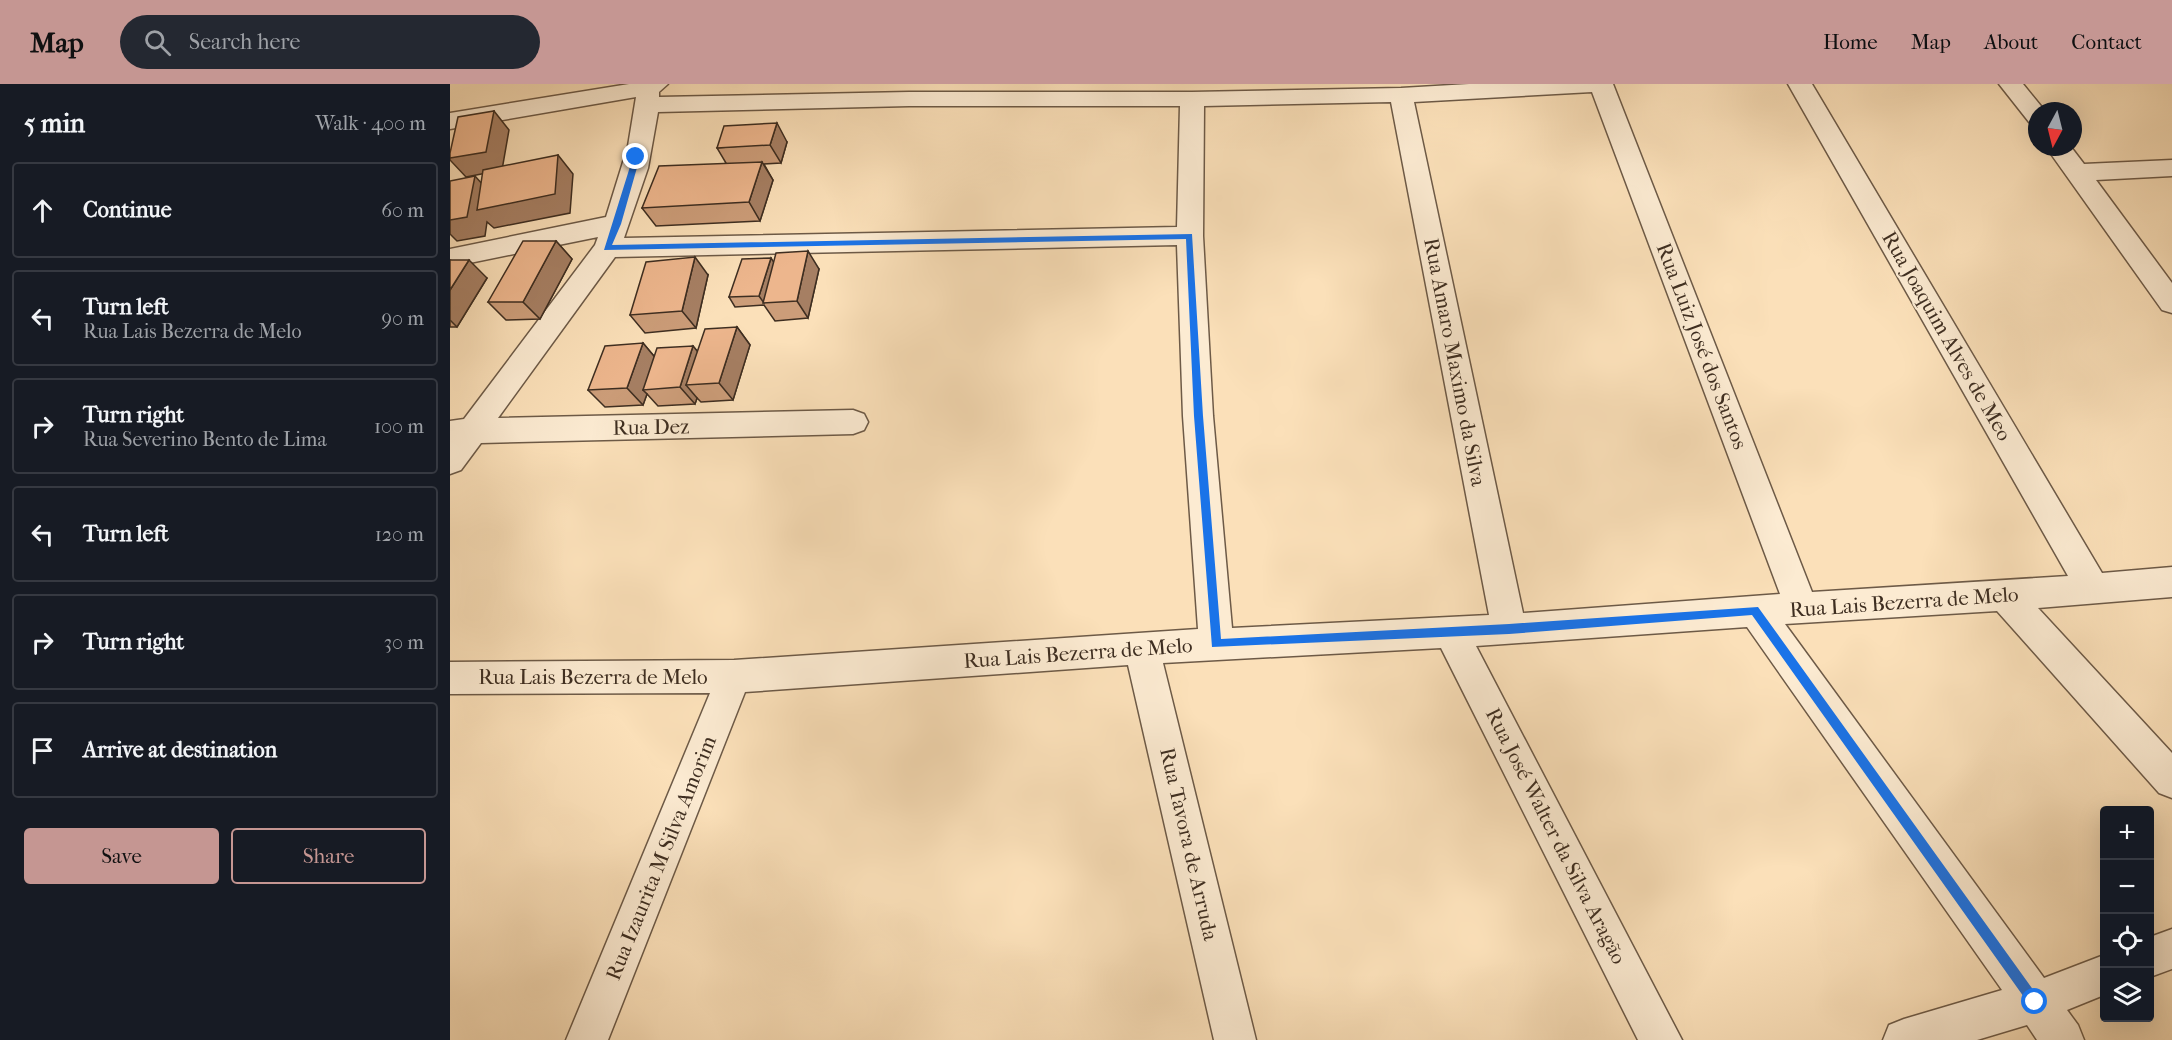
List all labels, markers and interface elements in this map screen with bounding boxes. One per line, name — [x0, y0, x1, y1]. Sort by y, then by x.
search box — [120, 15, 540, 69]
text: Map — [30, 26, 84, 59]
icon: search — [141, 26, 174, 59]
text: Search here — [189, 29, 300, 55]
text: Home — [1823, 30, 1878, 54]
text: Map — [1911, 30, 1951, 54]
text: About — [1984, 30, 2038, 54]
text: Contact — [2071, 30, 2142, 54]
north arrow — [2028, 102, 2082, 156]
text: 5 min — [24, 108, 85, 139]
text: Walk · 400 m — [315, 112, 426, 135]
route end — [622, 143, 648, 169]
icon: ahead — [26, 194, 59, 227]
text: Continue — [83, 197, 172, 223]
text: 60 m — [381, 199, 424, 222]
street label: Rua Joaquim Alves de Meo — [1877, 227, 2017, 445]
street label: Rua Amaro Maximo da Silva — [1419, 236, 1491, 489]
street label: Rua Luiz José dos Santos — [1652, 239, 1753, 453]
text: Turn left — [83, 294, 169, 320]
icon: left — [26, 302, 59, 335]
text: 90 m — [382, 307, 424, 330]
text: Rua Lais Bezerra de Melo — [83, 320, 302, 343]
text: Turn right — [83, 402, 184, 428]
icon: right — [26, 410, 59, 443]
street label: Rua Dez — [612, 414, 690, 440]
text: 100 m — [374, 415, 424, 438]
text: Rua Severino Bento de Lima — [83, 428, 327, 451]
icon: left — [26, 518, 59, 551]
text: Turn left — [83, 521, 169, 547]
text: 120 m — [375, 523, 424, 546]
street label: Rua Lais Bezerra de Melo — [1789, 582, 2019, 622]
icon: right — [26, 626, 59, 659]
text: Turn right — [83, 629, 184, 655]
text: 30 m — [384, 631, 424, 654]
street label: Rua Lais Bezerra de Melo — [963, 633, 1193, 673]
street label: Rua Lais Bezerra de Melo — [478, 665, 708, 689]
street label: Rua José Walter da Silva Aragão — [1481, 704, 1631, 968]
street label: Rua Izaurita M Silva Amorim — [601, 732, 721, 984]
icon: arrive — [26, 734, 59, 767]
text: Arrive at destination — [83, 737, 277, 763]
street label: Rua Tavora de Arruda — [1155, 745, 1223, 943]
map controls — [2100, 806, 2154, 1022]
button: + — [2100, 806, 2154, 860]
button: Save — [24, 828, 219, 884]
button: Share — [231, 828, 426, 884]
button: − — [2100, 860, 2154, 914]
button: locate — [2100, 914, 2154, 968]
button: layers — [2100, 968, 2154, 1022]
route start — [2021, 988, 2047, 1014]

